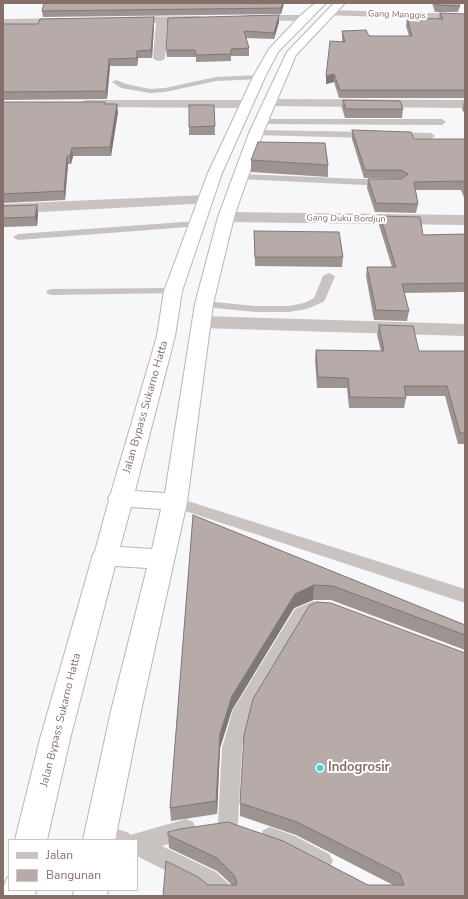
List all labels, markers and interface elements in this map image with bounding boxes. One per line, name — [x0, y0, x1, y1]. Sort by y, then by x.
street label: Gang Manggis — [368, 9, 426, 21]
street label: Gang Duku Bordjun — [306, 213, 386, 225]
street label: Jalan Bypass Sukarno Hatta — [121, 339, 171, 475]
street label: Jalan Bypass Sukarno Hatta — [38, 652, 84, 788]
place label: Indogrosir — [328, 760, 390, 776]
marker: Indogrosir — [315, 763, 325, 773]
legend — [8, 839, 138, 891]
text: Jalan — [46, 847, 73, 863]
text: Bangunan — [46, 867, 101, 883]

